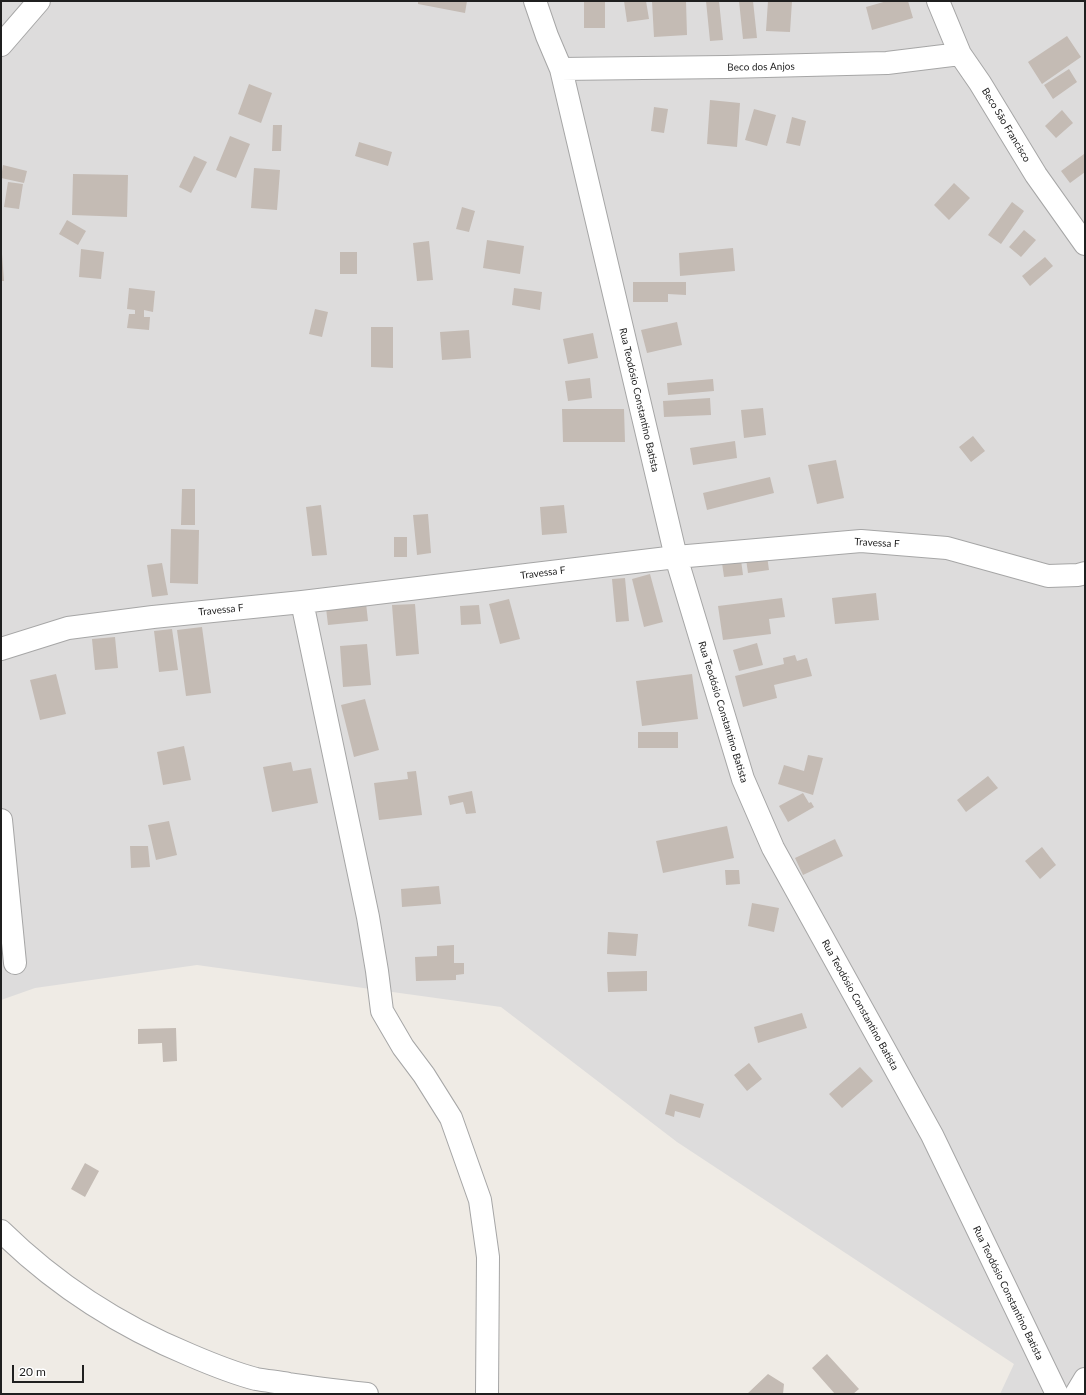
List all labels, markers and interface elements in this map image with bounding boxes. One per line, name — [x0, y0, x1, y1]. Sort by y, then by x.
street label: Beco dos Anjos — [727, 60, 795, 74]
street label: Beco São Francisco — [979, 86, 1033, 164]
street label: Rua Teodósio Constantino Batista — [617, 327, 661, 473]
street label: Travessa F — [854, 536, 900, 550]
street label: Travessa F — [520, 564, 566, 582]
street label: Travessa F — [198, 602, 244, 618]
street label: Rua Teodósio Constantino Batista — [696, 640, 750, 784]
street label: Rua Teodósio Constantino Batista — [819, 938, 901, 1072]
street label: Rua Teodósio Constantino Batista — [970, 1224, 1046, 1362]
scale bar — [14, 1357, 86, 1383]
text: 20 m — [19, 1364, 46, 1379]

